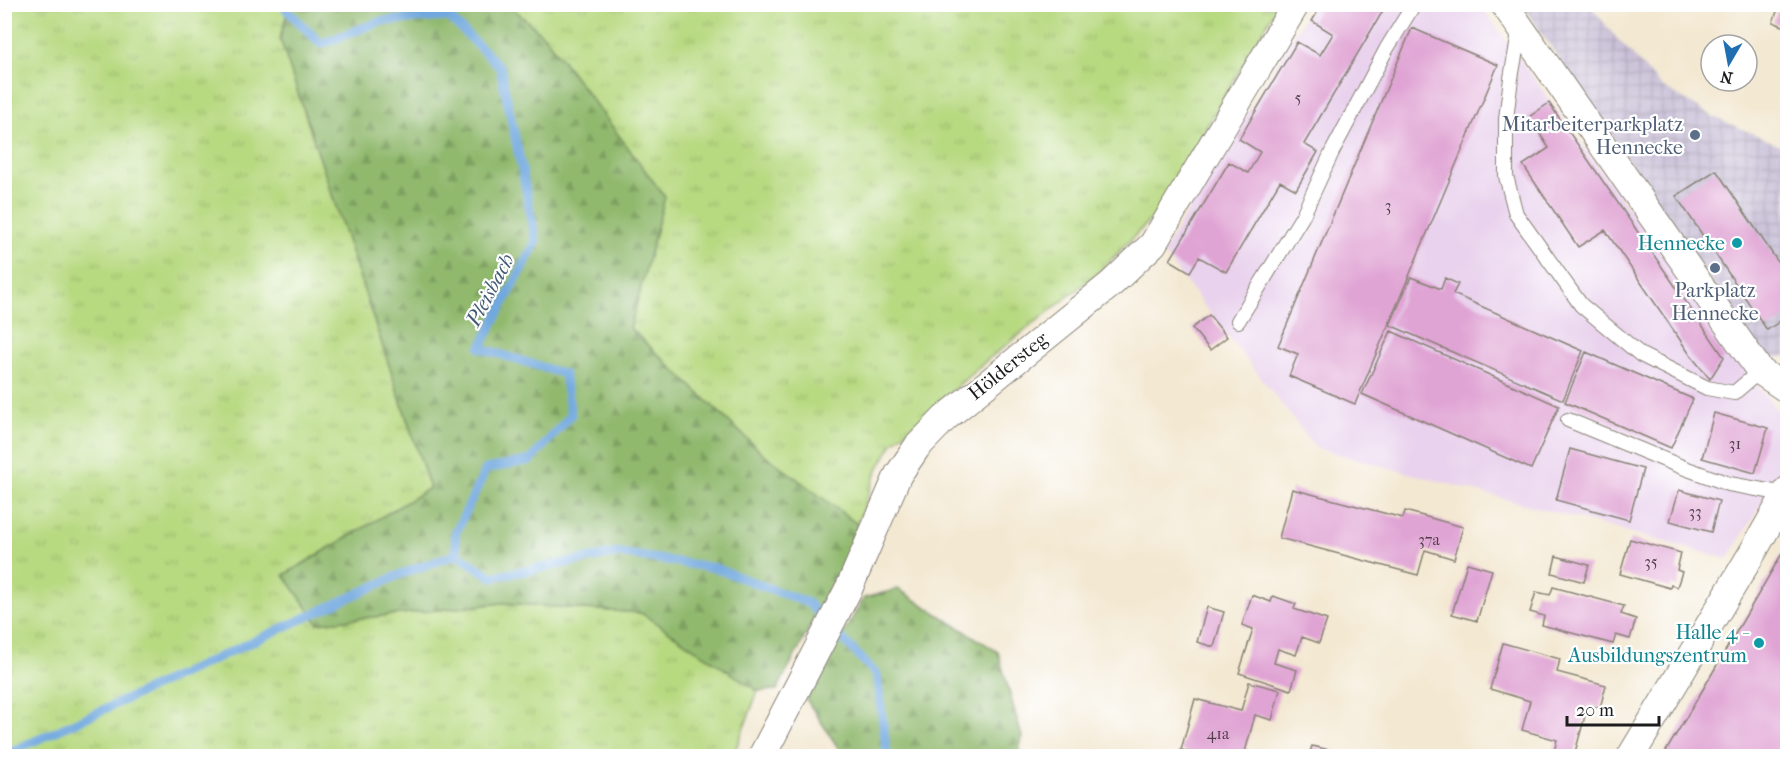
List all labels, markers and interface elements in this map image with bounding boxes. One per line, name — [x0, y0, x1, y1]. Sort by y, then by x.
north arrow — [1699, 33, 1759, 93]
text: N — [1718, 67, 1734, 88]
house number: 5 — [1295, 88, 1302, 107]
place label: Mitarbeiterparkplatz Hennecke — [1502, 113, 1683, 159]
marker: Mitarbeiterparkplatz Hennecke — [1688, 128, 1702, 142]
house number: 3 — [1385, 196, 1391, 215]
place label: Hennecke — [1638, 232, 1725, 255]
marker: Hennecke — [1730, 236, 1744, 250]
water label: Pleisbach — [460, 249, 519, 331]
marker: Parkplatz Hennecke — [1708, 261, 1722, 275]
place label: Parkplatz Hennecke — [1671, 279, 1759, 325]
street label: Höldersteg — [964, 327, 1053, 405]
house number: 31 — [1729, 434, 1741, 453]
house number: 33 — [1688, 502, 1702, 521]
house number: 37a — [1418, 530, 1440, 549]
house number: 35 — [1644, 552, 1658, 571]
place label: Halle 4 - Ausbildungszentrum — [1567, 621, 1750, 667]
marker: Halle 4 - Ausbildungszentrum — [1752, 636, 1766, 650]
scale bar — [1567, 689, 1658, 727]
text: 20 m — [1576, 700, 1614, 721]
house number: 41a — [1207, 724, 1230, 743]

